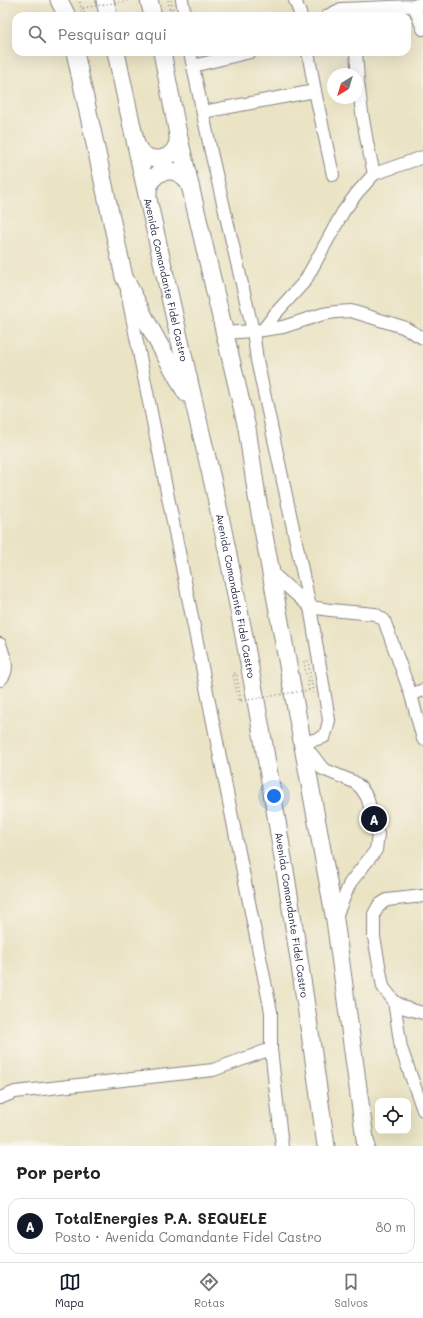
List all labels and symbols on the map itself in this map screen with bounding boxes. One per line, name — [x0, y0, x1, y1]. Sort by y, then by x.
north arrow — [327, 68, 363, 104]
street label: Avenida Comandante Fidel Castro — [141, 197, 191, 363]
street label: Avenida Comandante Fidel Castro — [213, 513, 259, 679]
your location — [264, 786, 284, 806]
pin: A — [361, 804, 387, 834]
street label: Avenida Comandante Fidel Castro — [272, 831, 312, 999]

